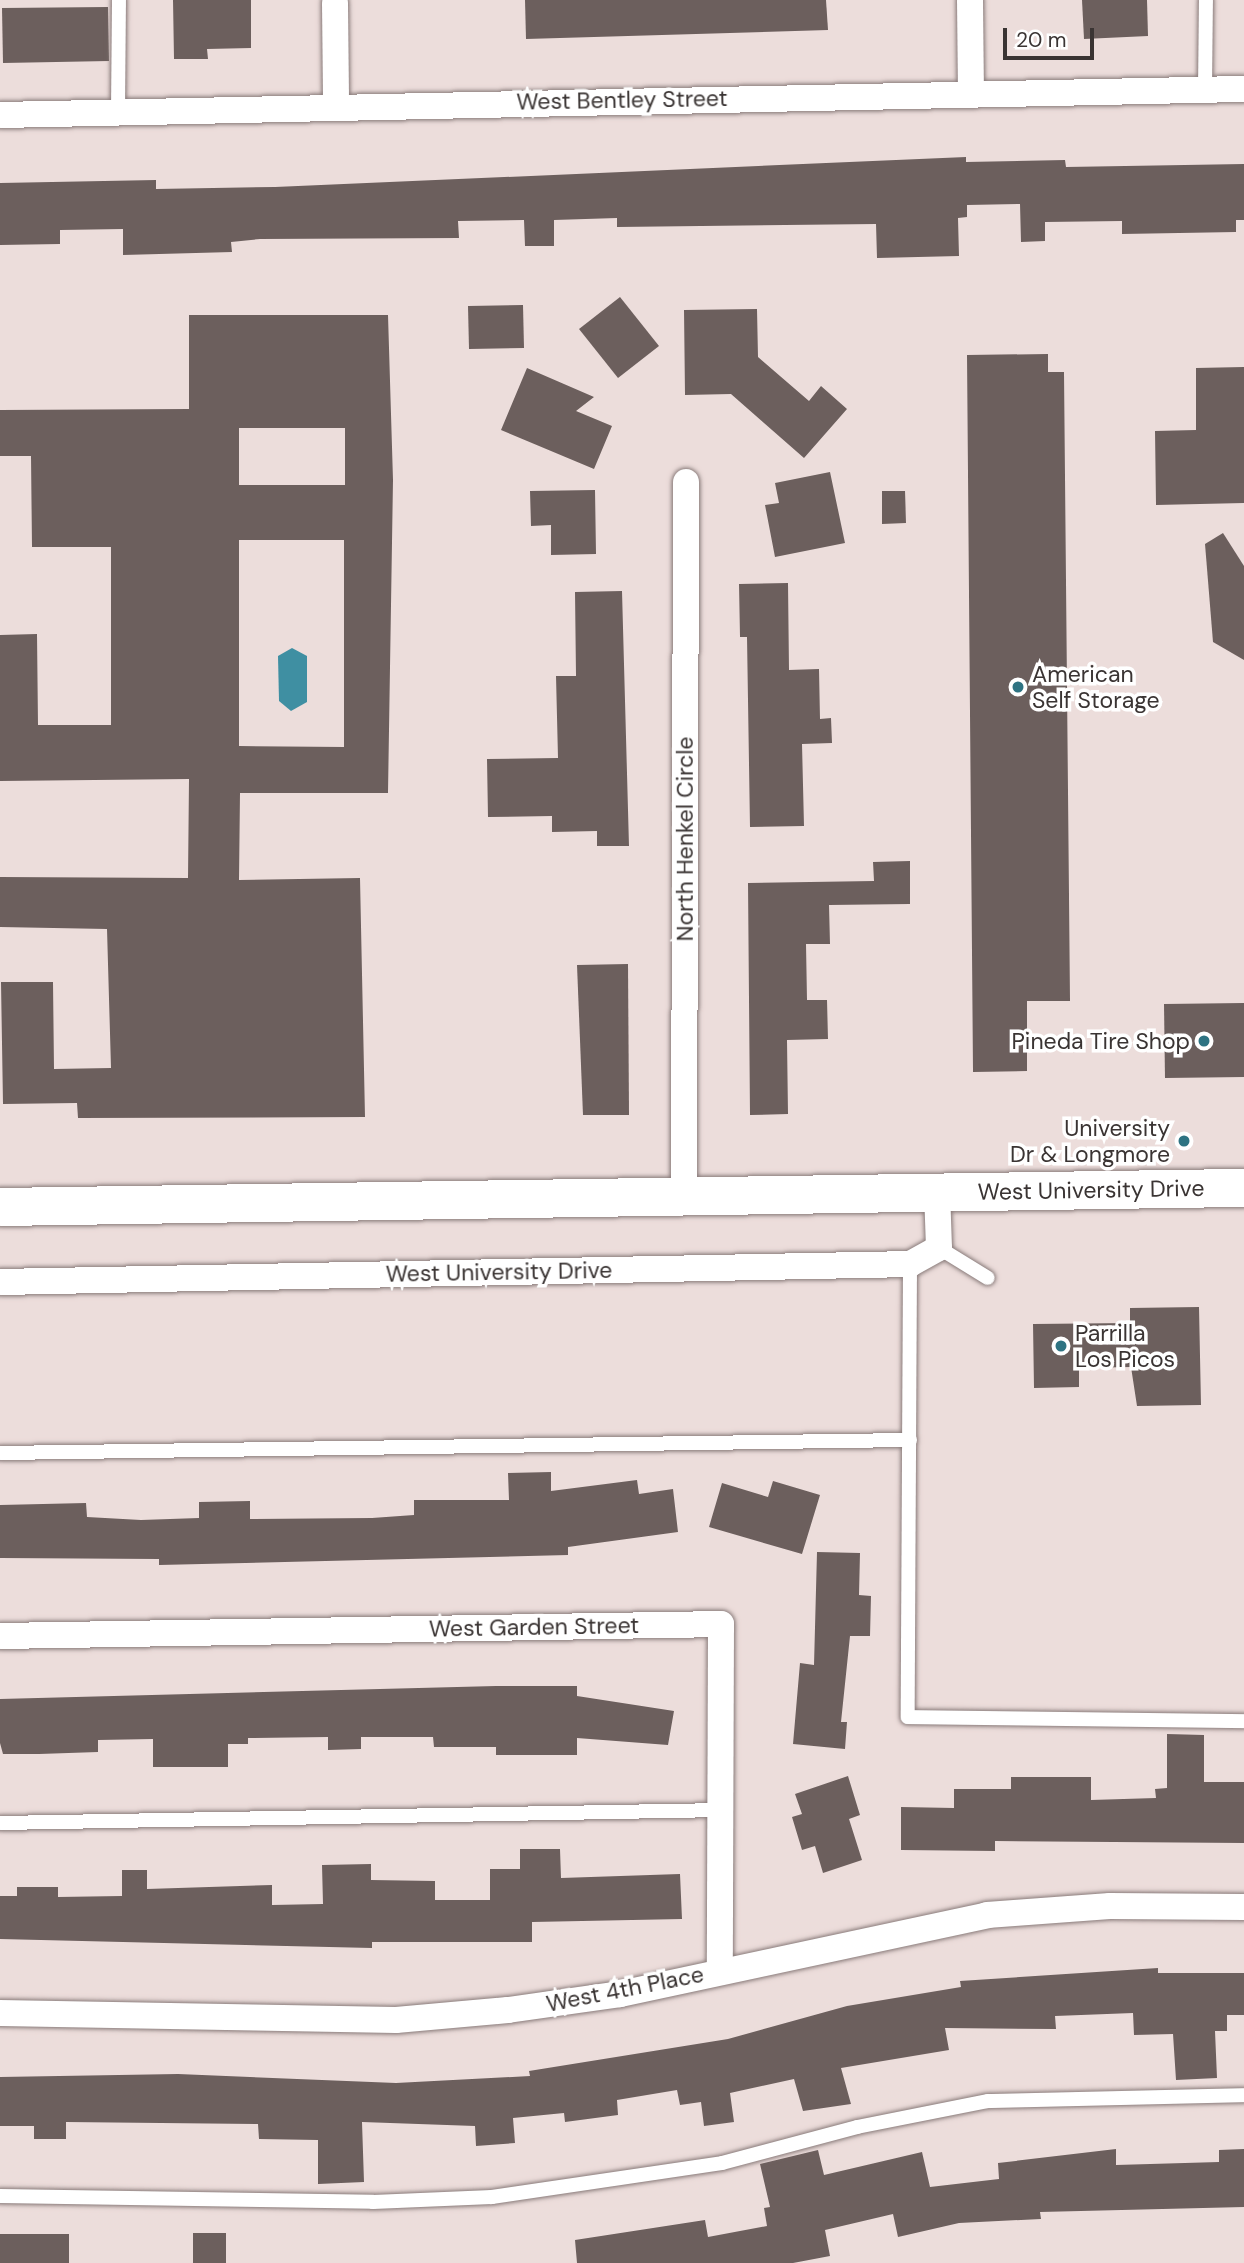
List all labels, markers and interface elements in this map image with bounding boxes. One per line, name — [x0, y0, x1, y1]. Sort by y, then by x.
scale bar — [1006, 14, 1097, 58]
text: 20 m — [1016, 26, 1067, 54]
street label: West Bentley Street — [516, 84, 728, 116]
place label: American Self Storage — [1032, 660, 1160, 714]
marker: American Self Storage — [1010, 679, 1026, 695]
street label: North Henkel Circle — [671, 737, 699, 941]
place label: Pineda Tire Shop — [1012, 1027, 1190, 1055]
marker: Pineda Tire Shop — [1196, 1033, 1212, 1049]
place label: University Dr & Longmore — [1010, 1114, 1170, 1168]
marker: University Dr & Longmore — [1176, 1133, 1192, 1149]
street label: West University Drive — [977, 1174, 1205, 1206]
street label: West University Drive — [385, 1256, 613, 1288]
place label: Parrilla Los Picos — [1075, 1319, 1175, 1373]
marker: Parrilla Los Picos — [1053, 1338, 1069, 1354]
street label: West Garden Street — [429, 1611, 639, 1643]
street label: West 4th Place — [544, 1960, 706, 2018]

